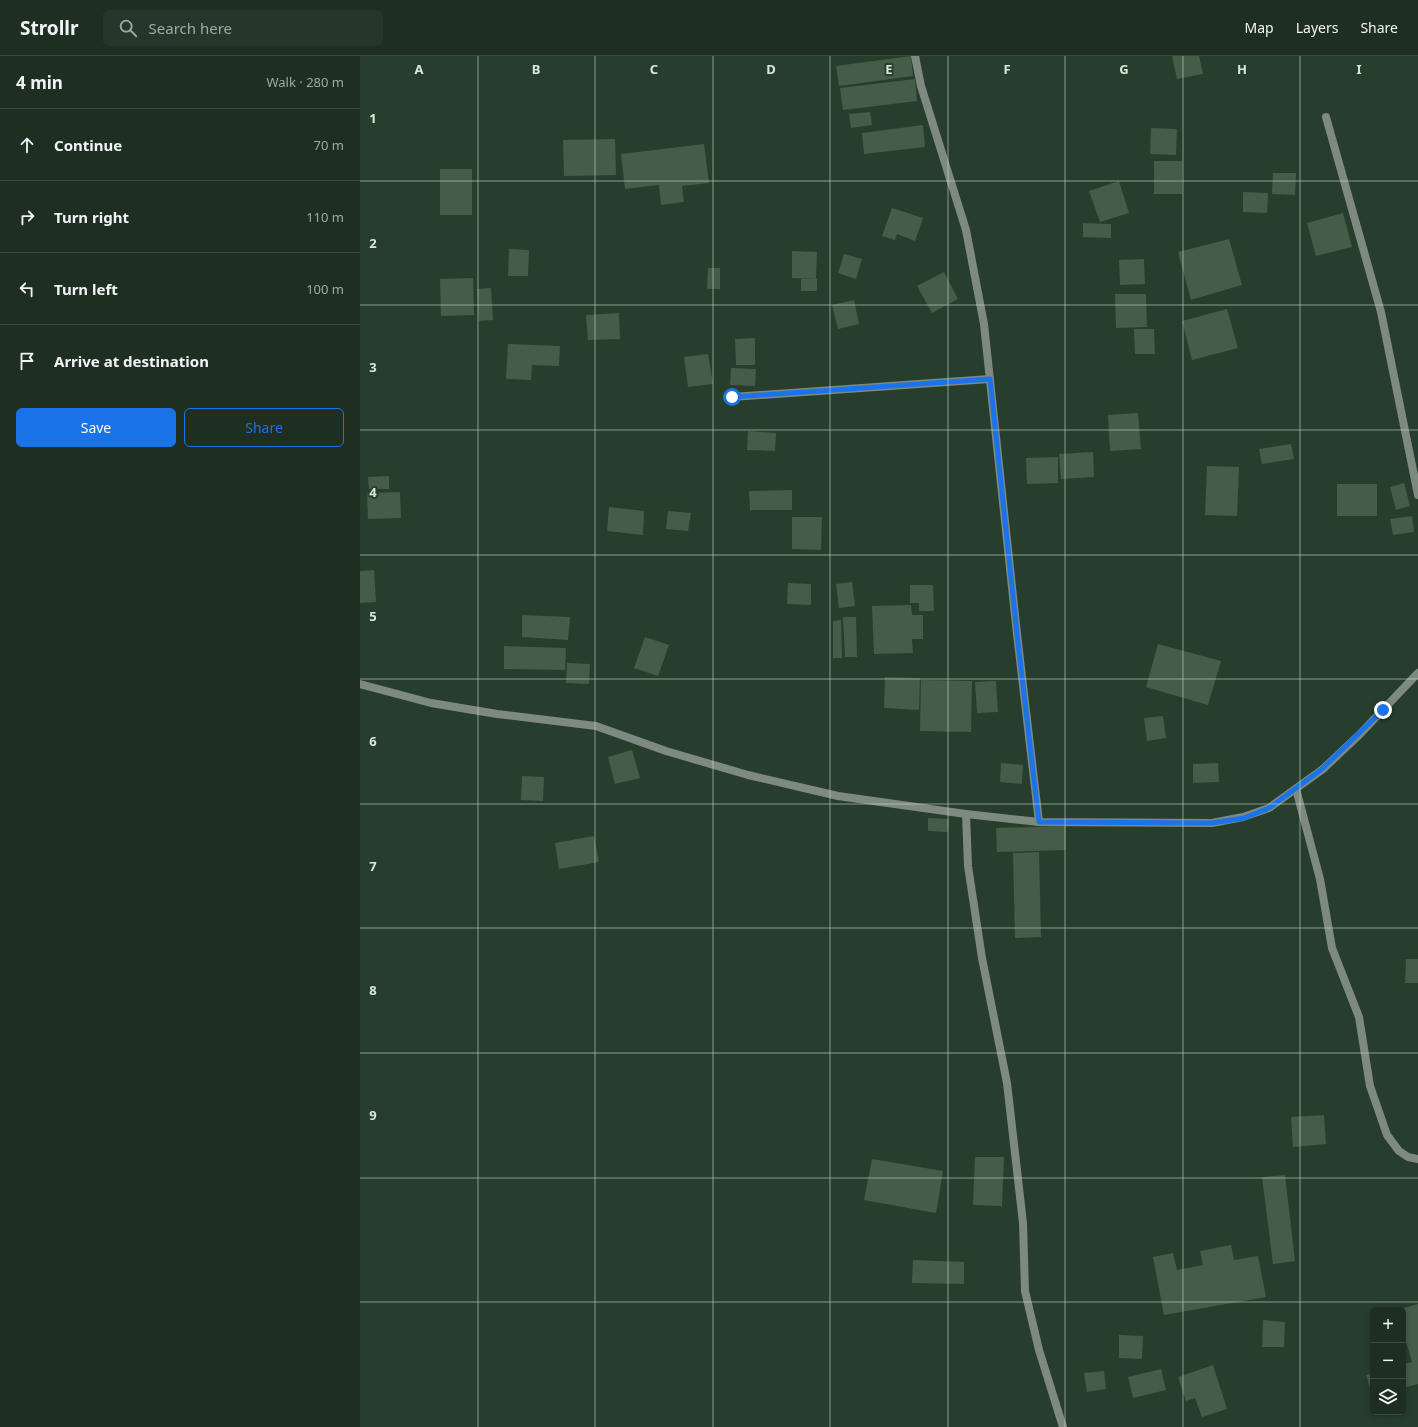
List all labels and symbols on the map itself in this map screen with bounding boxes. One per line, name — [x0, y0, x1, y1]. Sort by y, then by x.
text: A — [415, 60, 424, 78]
text: B — [532, 60, 540, 78]
text: C — [650, 60, 658, 78]
text: D — [766, 60, 776, 78]
text: E — [885, 60, 893, 78]
text: F — [1003, 60, 1011, 78]
text: G — [1119, 60, 1129, 78]
text: H — [1237, 60, 1247, 78]
text: I — [1356, 60, 1362, 78]
text: 1 — [369, 109, 377, 127]
text: 2 — [369, 234, 377, 252]
text: 3 — [369, 358, 377, 376]
route start — [723, 388, 741, 406]
text: 4 — [369, 483, 377, 501]
text: 5 — [369, 607, 377, 625]
route end — [1374, 701, 1392, 719]
text: 6 — [369, 732, 377, 750]
text: 7 — [369, 857, 377, 875]
text: 8 — [369, 981, 377, 999]
text: 9 — [369, 1106, 377, 1124]

